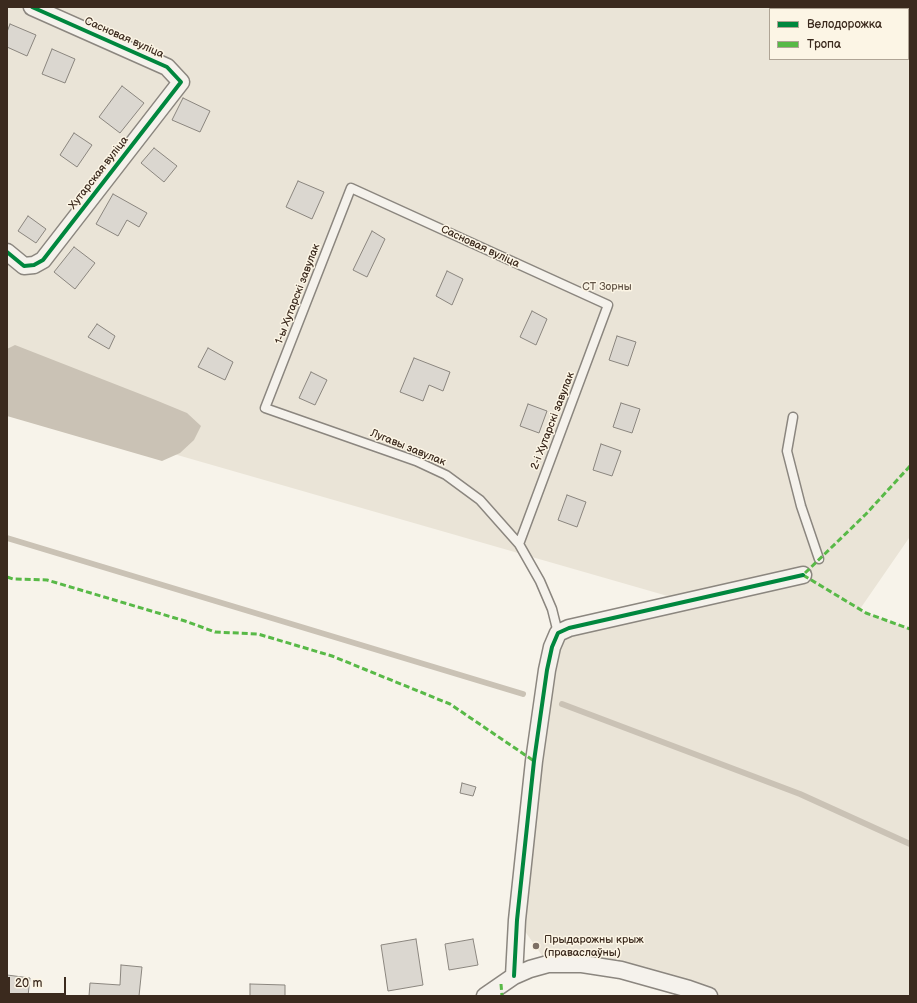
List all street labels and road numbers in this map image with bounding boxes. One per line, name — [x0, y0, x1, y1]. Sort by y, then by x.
street label: Сасновая вуліца — [82, 15, 166, 61]
street label: Хутарская вуліца — [66, 134, 132, 212]
street label: Сасновая вуліца — [439, 223, 521, 271]
street label: 1-ы Хутарскі завулак — [273, 242, 323, 346]
street label: 2-і Хутарскі завулак — [528, 370, 578, 472]
street label: Лугавы завулак — [368, 427, 448, 469]

